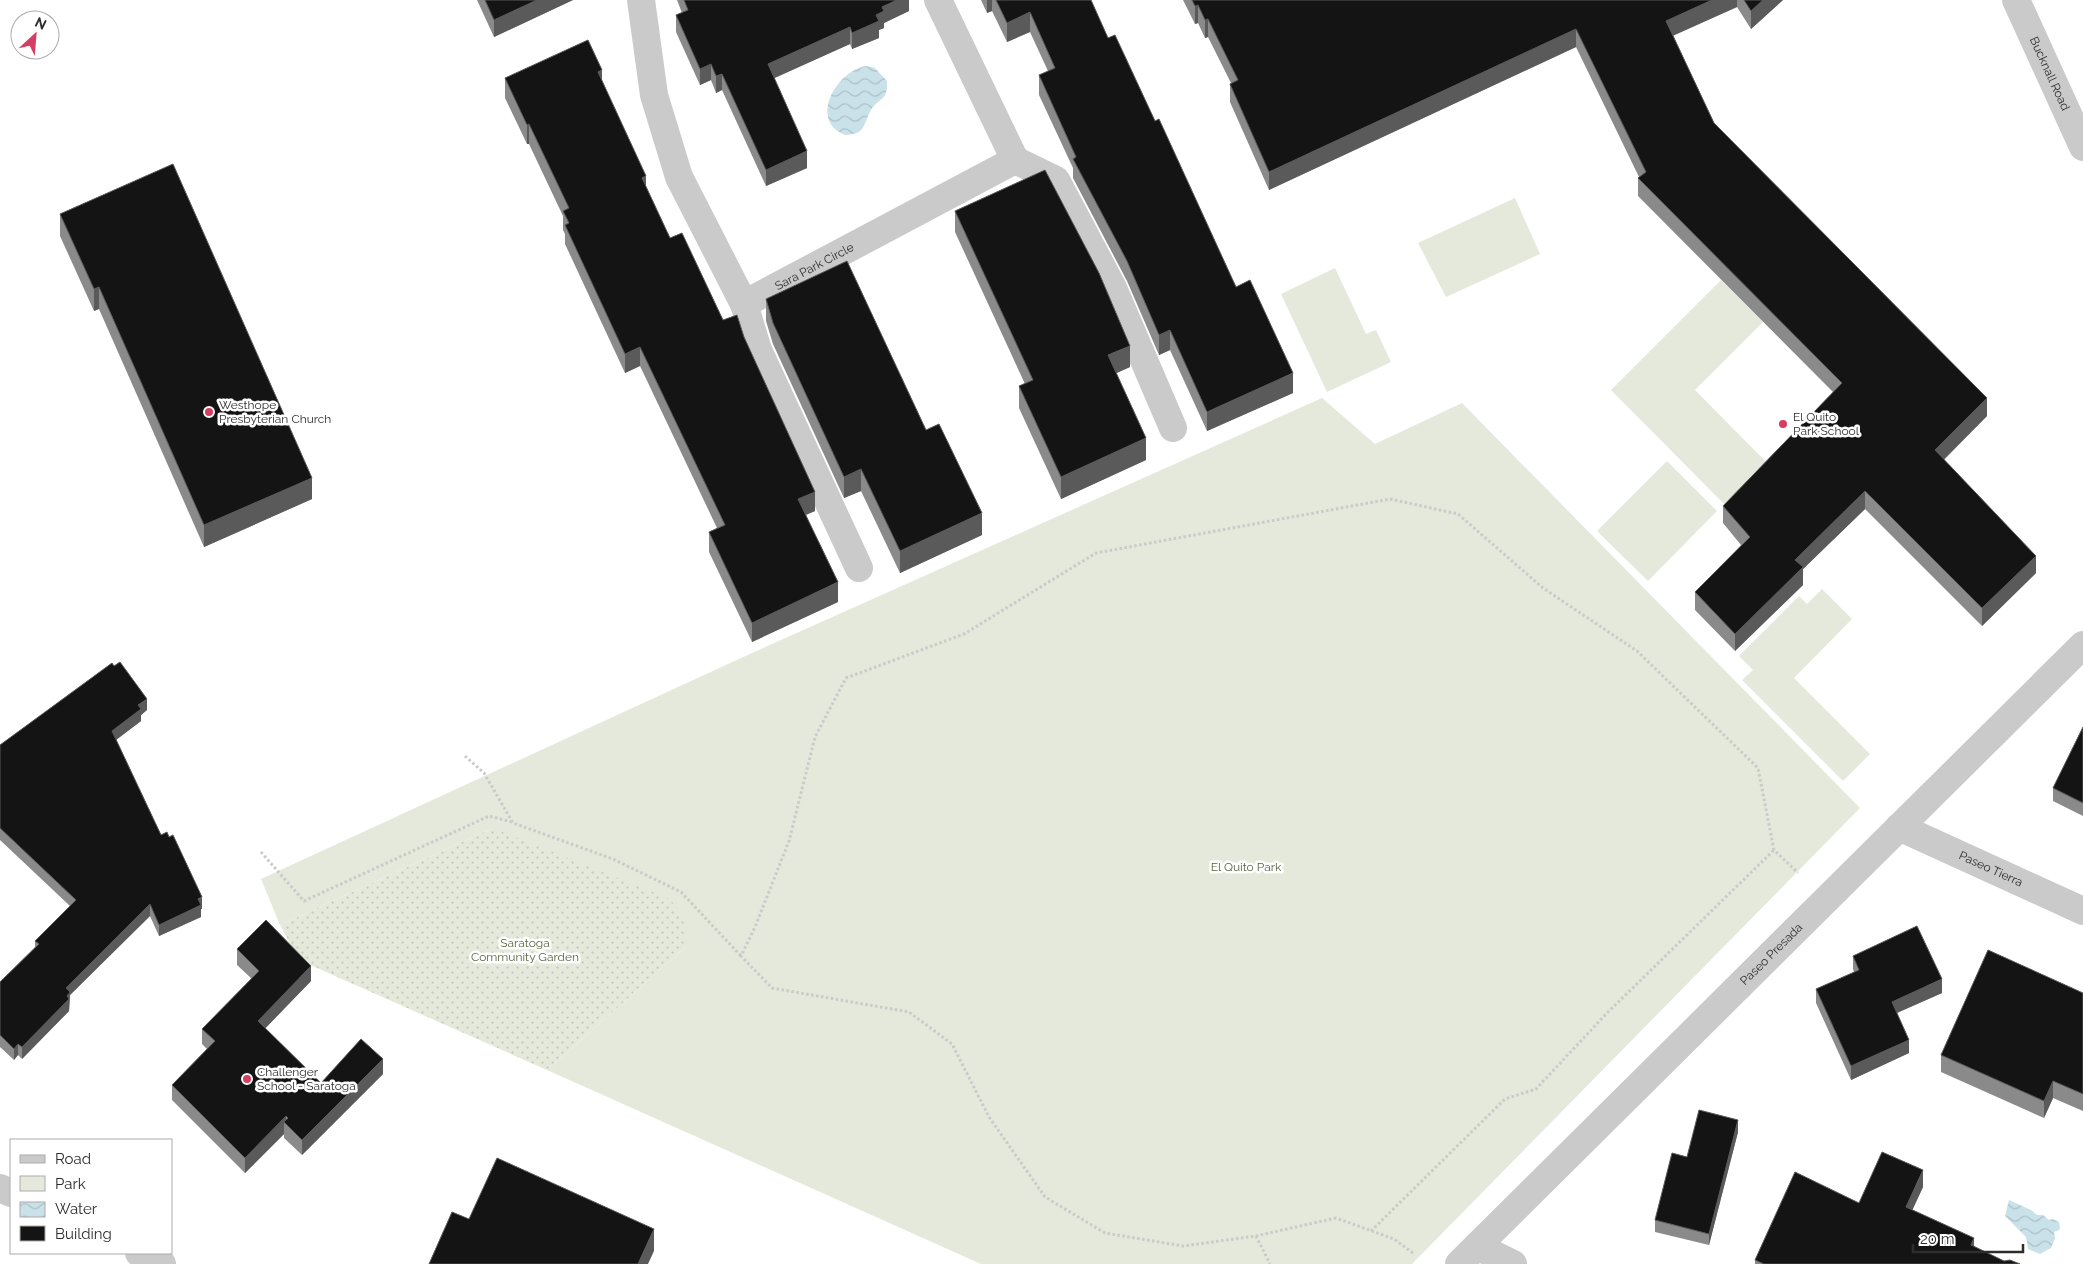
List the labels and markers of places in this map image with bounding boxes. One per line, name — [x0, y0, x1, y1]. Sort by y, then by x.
place label: Westhope Presbyterian Church — [219, 398, 331, 426]
marker: Westhope Presbyterian Church — [203, 406, 215, 418]
place label: El Quito Park School — [1793, 410, 1860, 438]
marker: El Quito Park School — [1777, 418, 1789, 430]
place label: Challenger School - Saratoga — [257, 1065, 356, 1093]
marker: Challenger School - Saratoga — [241, 1073, 253, 1085]

